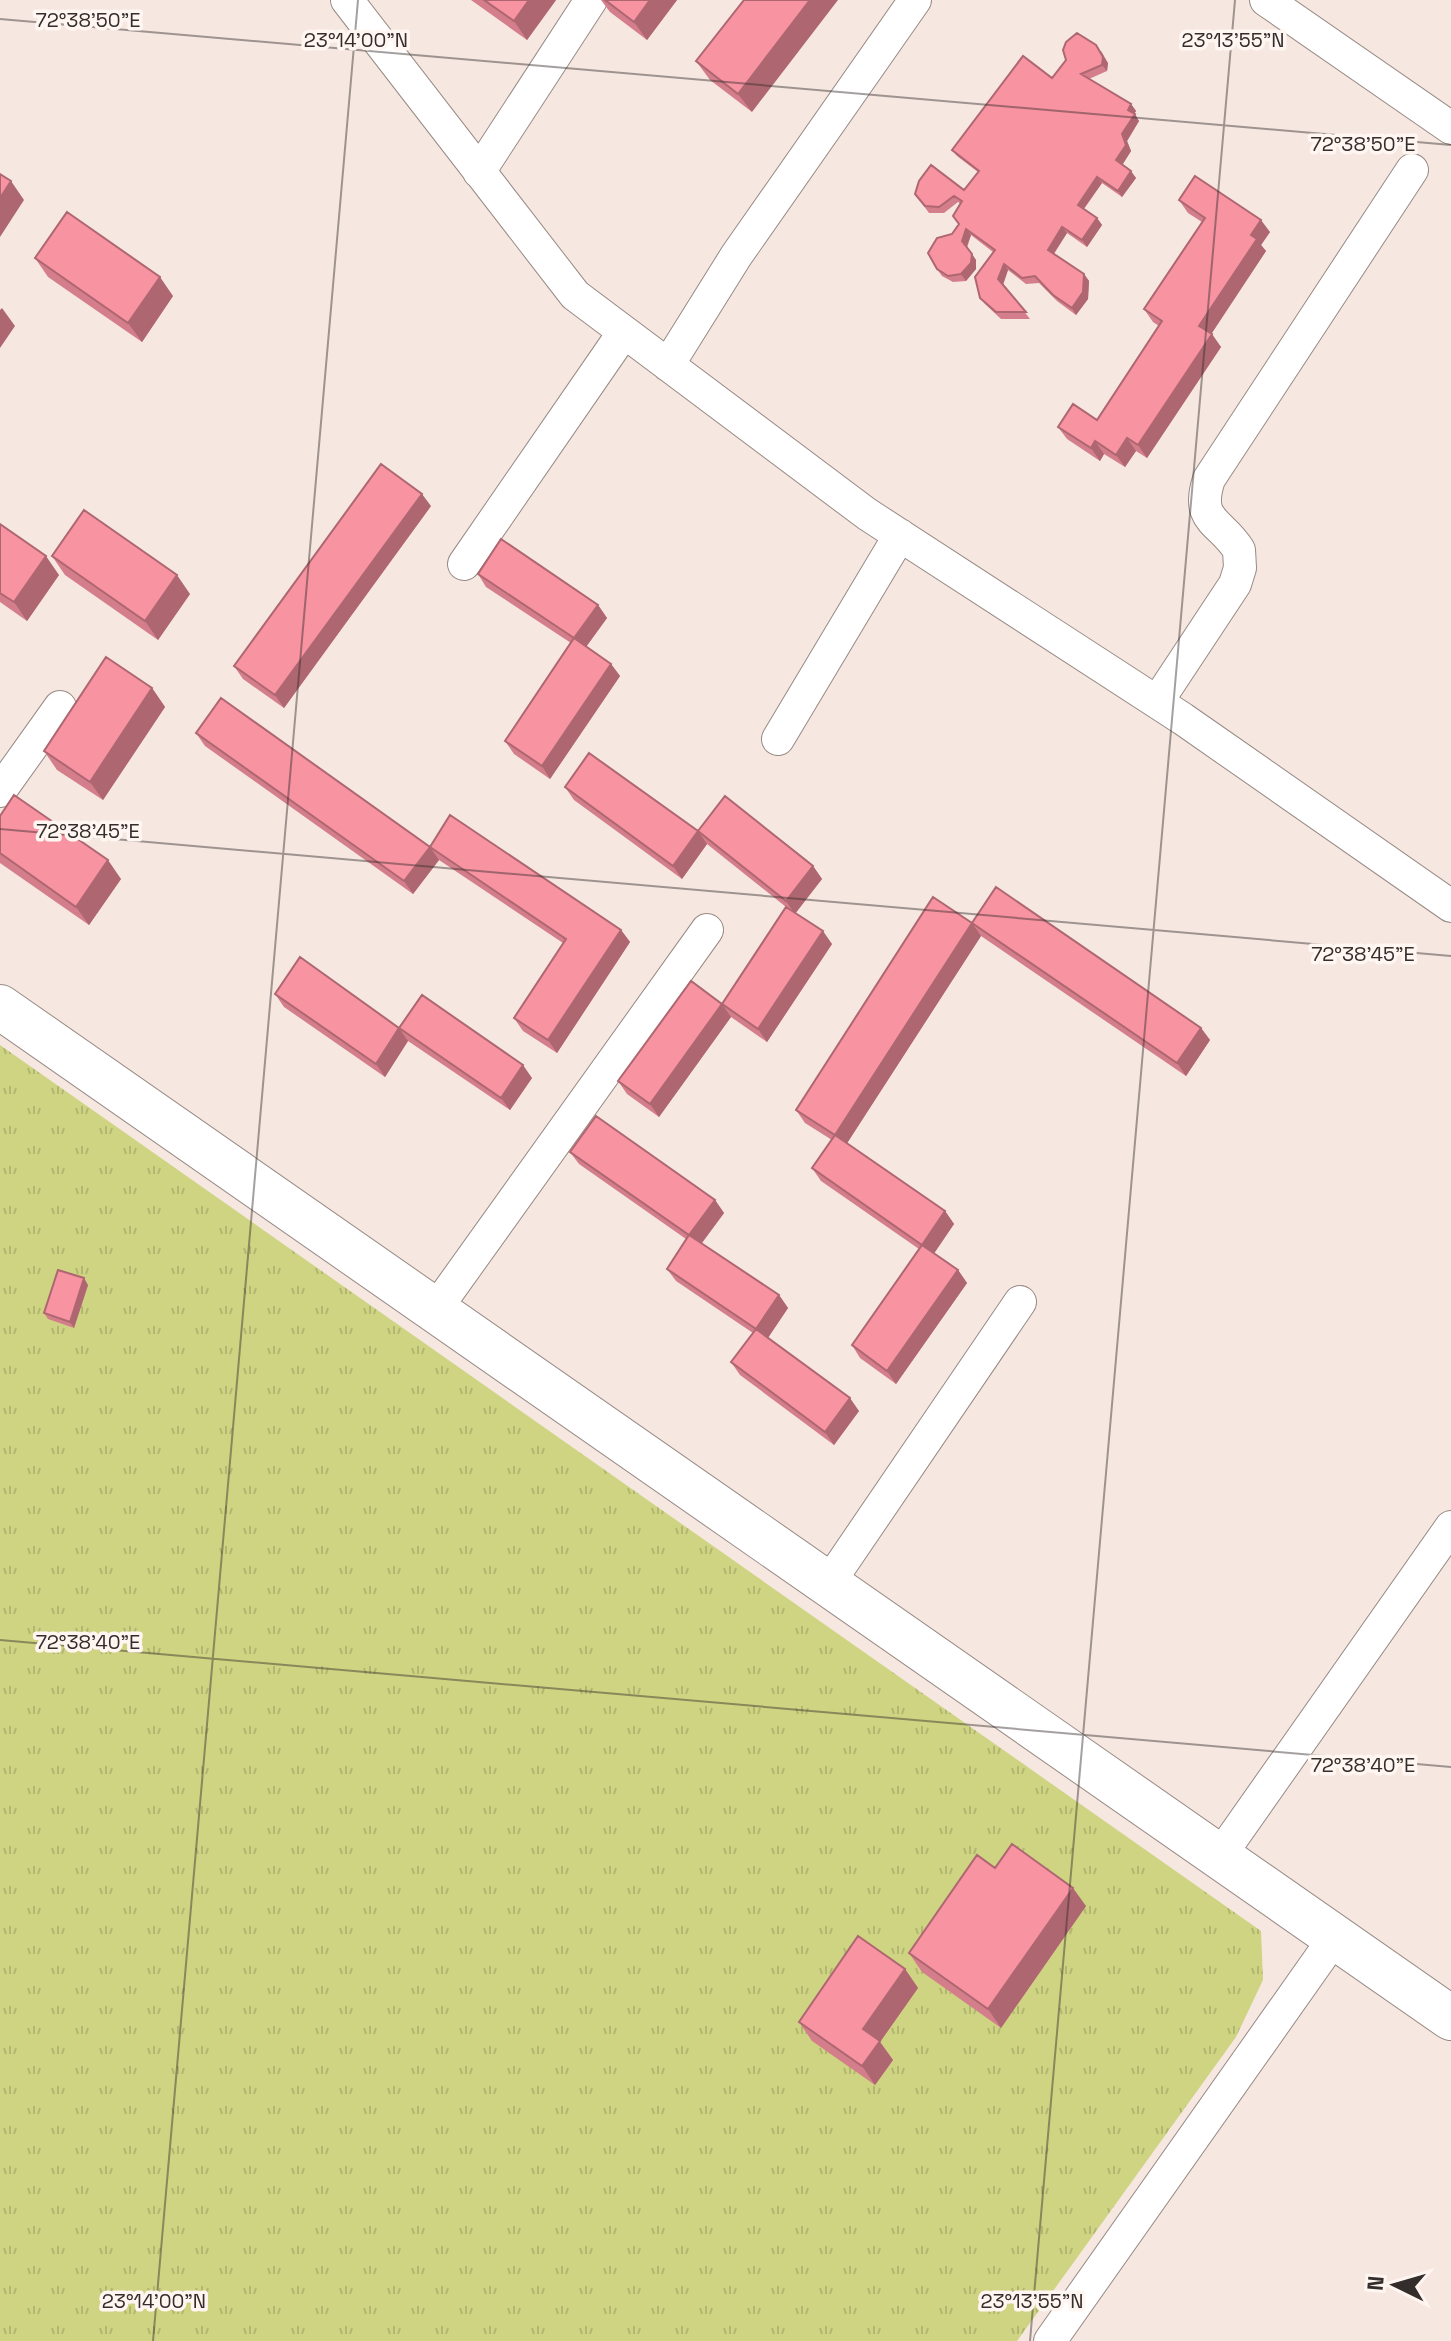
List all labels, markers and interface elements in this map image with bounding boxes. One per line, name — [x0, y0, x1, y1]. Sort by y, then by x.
text: 72°38'50"E — [36, 7, 140, 33]
text: 23°14'00"N — [304, 27, 408, 53]
text: 23°13'55"N — [1182, 27, 1284, 53]
text: 72°38'50"E — [1311, 131, 1415, 157]
text: 72°38'45"E — [36, 818, 140, 844]
text: 72°38'45"E — [1311, 941, 1415, 967]
text: 72°38'40"E — [36, 1629, 140, 1655]
text: 72°38'40"E — [1311, 1752, 1415, 1778]
north arrow — [1355, 2245, 1435, 2325]
text: N — [1360, 2275, 1390, 2292]
text: 23°14'00"N — [102, 2288, 206, 2314]
text: 23°13'55"N — [981, 2288, 1083, 2314]

